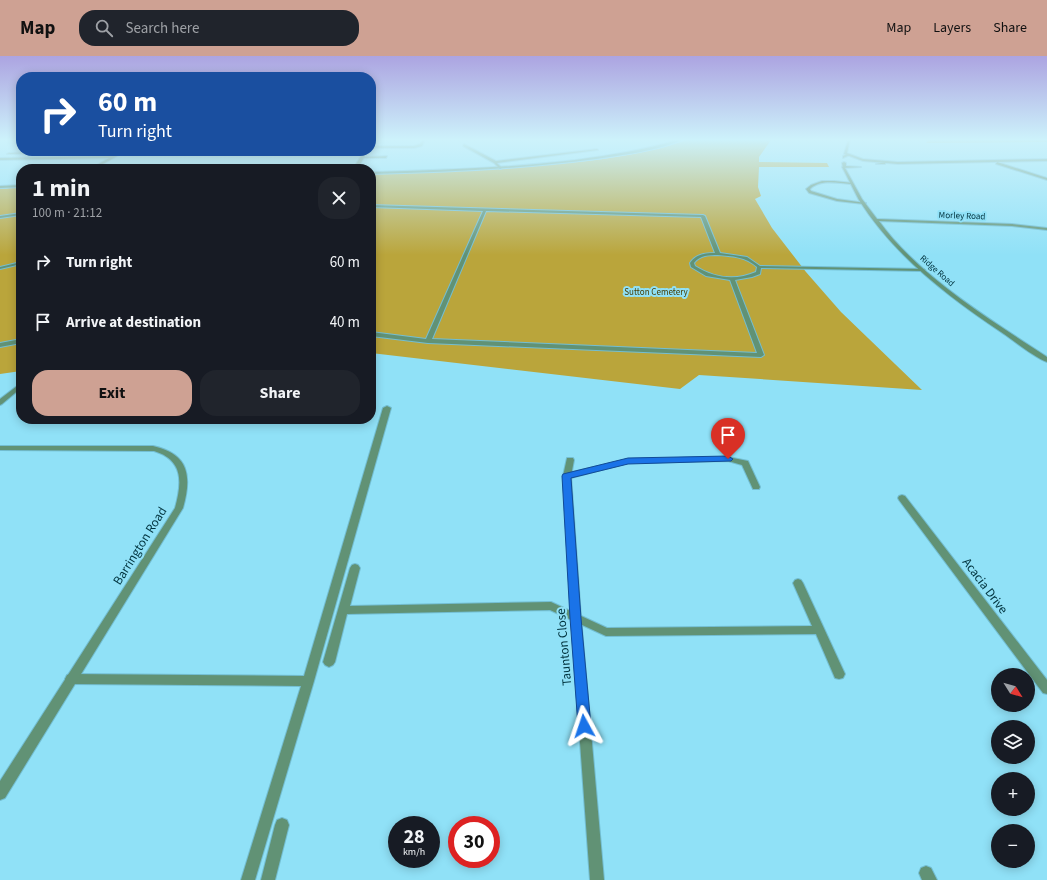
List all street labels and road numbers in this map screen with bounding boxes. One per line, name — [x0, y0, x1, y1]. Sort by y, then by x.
street label: Morley Road — [938, 209, 986, 223]
street label: Ridge Road — [917, 252, 957, 290]
street label: Barrington Road — [109, 504, 171, 588]
street label: Acacia Drive — [958, 554, 1012, 618]
street label: Taunton Close — [552, 608, 576, 686]

